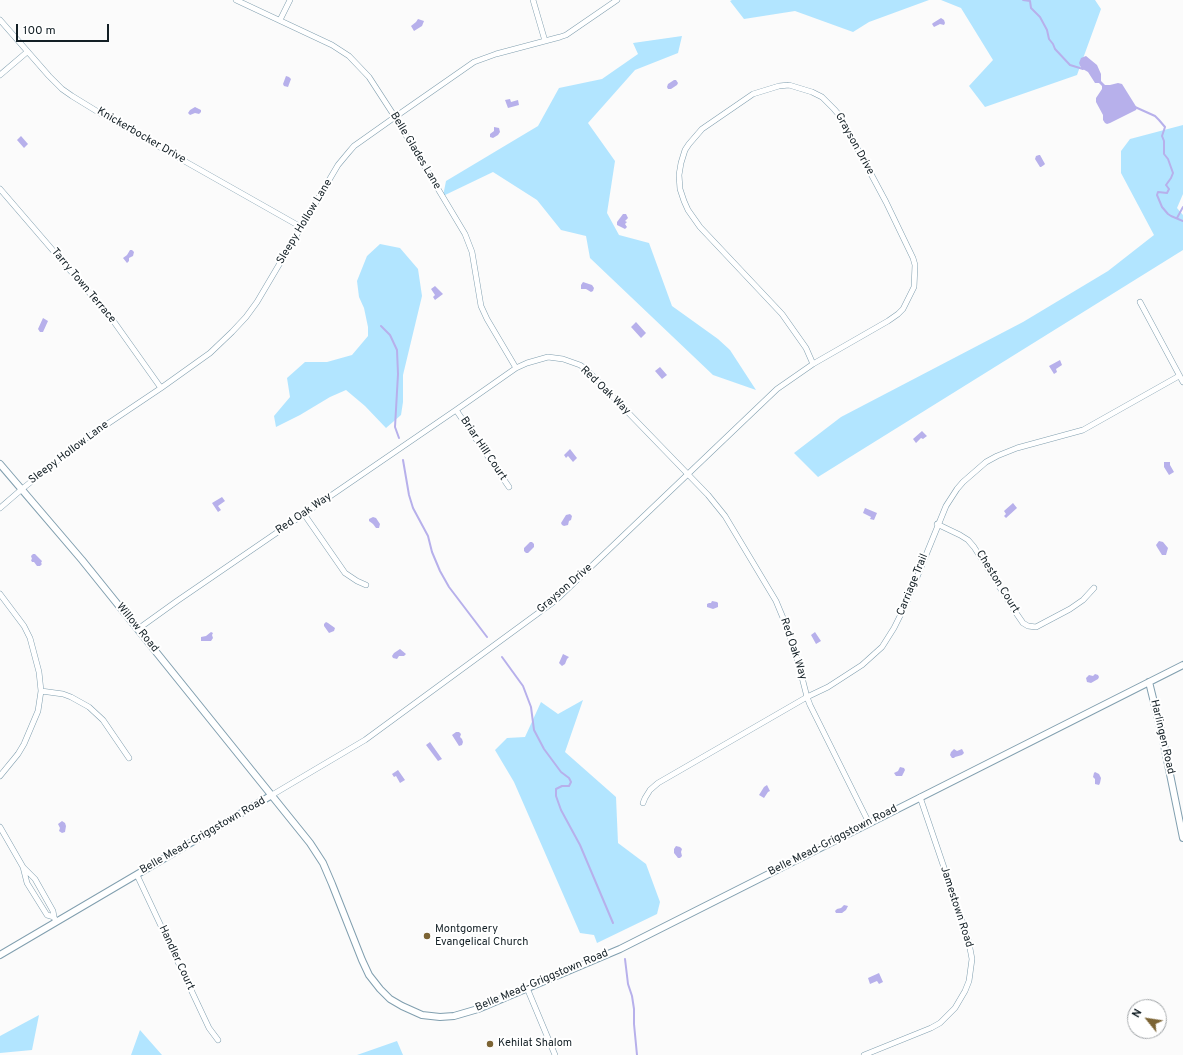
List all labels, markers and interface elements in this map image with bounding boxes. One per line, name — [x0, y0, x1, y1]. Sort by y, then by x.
scale bar — [18, 16, 111, 42]
text: 100 m — [23, 23, 56, 39]
street label: Knickerbocker Drive — [94, 105, 188, 167]
street label: Belle Glades Lane — [387, 110, 443, 192]
street label: Grayson Drive — [832, 111, 876, 177]
street label: Sleepy Hollow Lane — [274, 177, 336, 267]
street label: Tarry Town Terrace — [48, 246, 118, 326]
street label: Red Oak Way — [577, 364, 633, 418]
street label: Briar Hill Court — [457, 415, 509, 483]
street label: Sleepy Hollow Lane — [26, 419, 112, 487]
street label: Red Oak Way — [274, 490, 334, 538]
street label: Cheston Court — [972, 548, 1022, 616]
street label: Carriage Trail — [895, 552, 931, 618]
street label: Grayson Drive — [535, 561, 595, 617]
street label: Willow Road — [113, 601, 161, 655]
street label: Red Oak Way — [777, 616, 809, 682]
street label: Harlingen Road — [1147, 699, 1177, 775]
street label: Belle Mead-Griggstown Road — [138, 795, 268, 877]
street label: Belle Mead-Griggstown Road — [766, 803, 900, 879]
street label: Jamestown Road — [937, 865, 975, 949]
place label: Montgomery Evangelical Church — [435, 923, 528, 949]
street label: Handler Court — [155, 924, 197, 992]
marker: Montgomery Evangelical Church — [422, 931, 432, 941]
street label: Belle Mead-Griggstown Road — [474, 947, 610, 1015]
north arrow — [1127, 999, 1167, 1039]
text: N — [1129, 1007, 1146, 1020]
place label: Kehilat Shalom — [498, 1037, 572, 1051]
marker: Kehilat Shalom — [485, 1039, 495, 1049]

